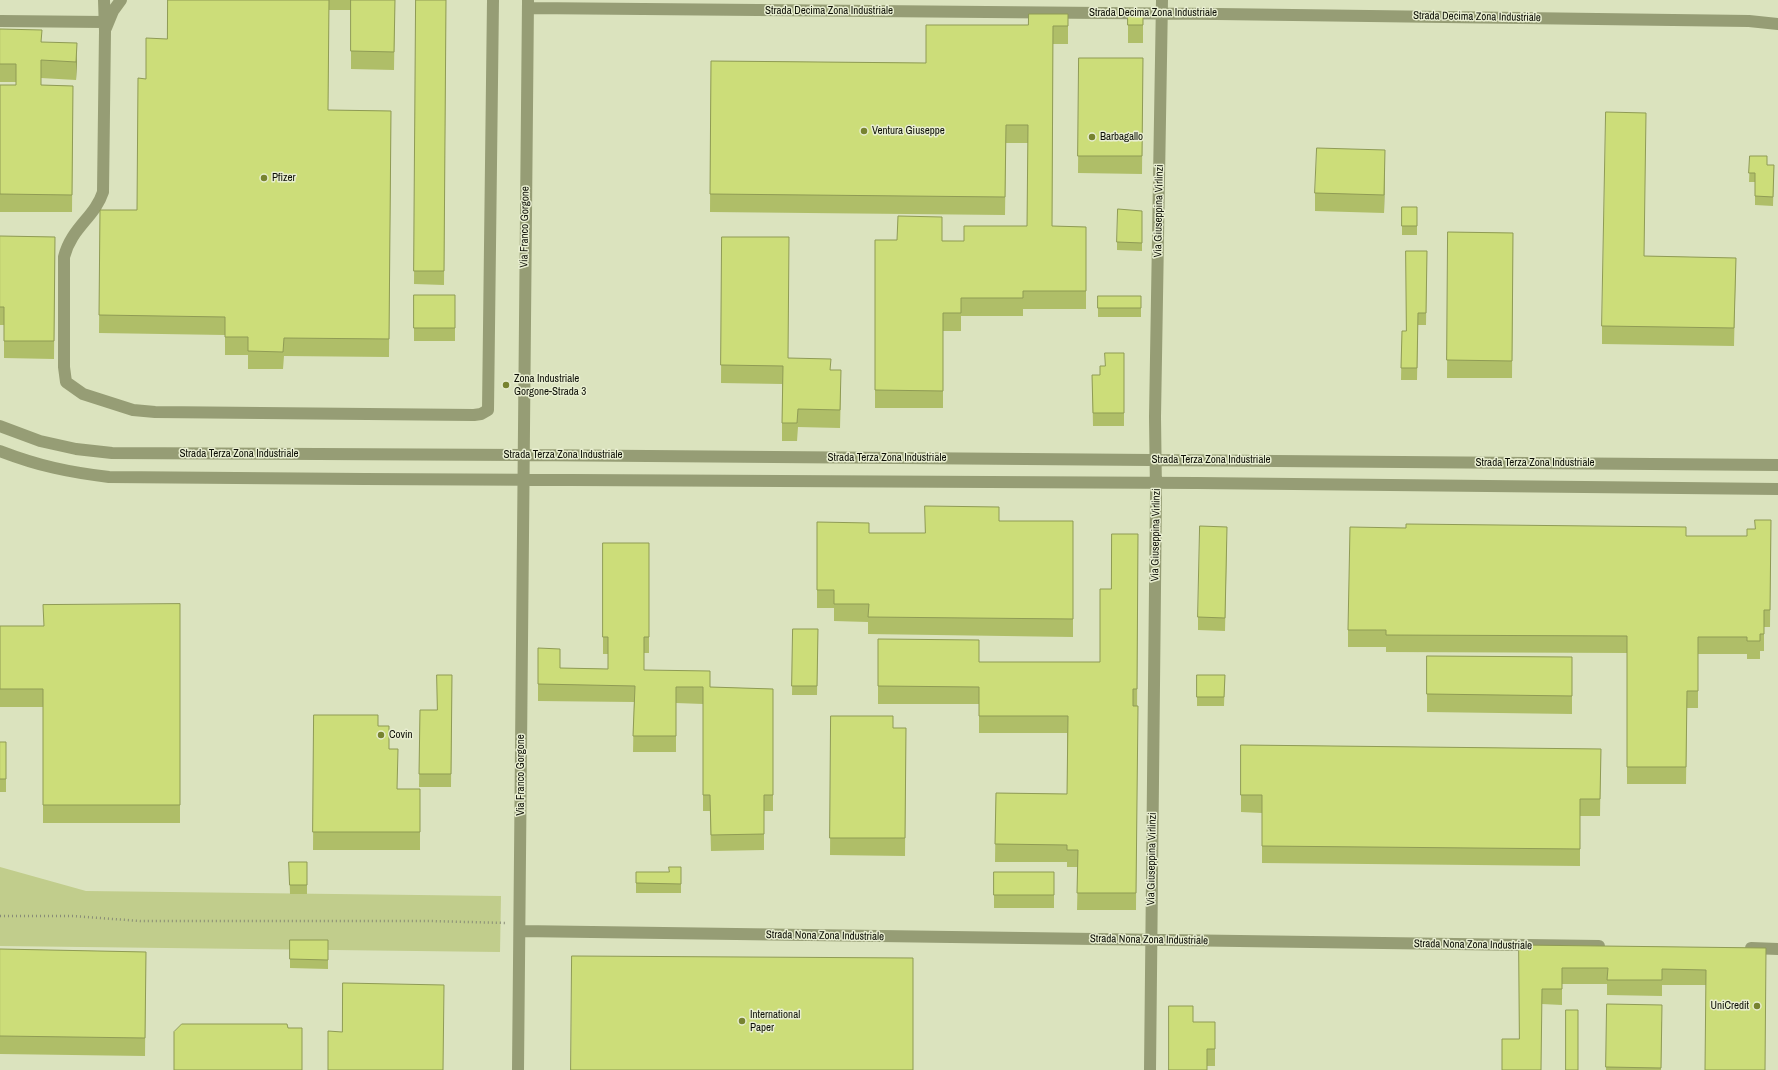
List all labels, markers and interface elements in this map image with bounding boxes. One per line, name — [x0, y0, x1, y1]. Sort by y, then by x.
street label: Strada Decima Zona Industriale — [765, 4, 893, 18]
street label: Strada Decima Zona Industriale — [1089, 6, 1217, 20]
street label: Strada Decima Zona Industriale — [1413, 9, 1541, 25]
place label: Ventura Giuseppe — [872, 124, 945, 138]
marker: Ventura Giuseppe — [859, 126, 869, 136]
place label: Barbagallo — [1100, 130, 1143, 144]
marker: Barbagallo — [1087, 132, 1097, 142]
street label: Via Giuseppina Virlinzi — [1152, 164, 1166, 258]
place label: Pfizer — [272, 171, 296, 185]
marker: Pfizer — [259, 173, 269, 183]
street label: Via Franco Gorgone — [518, 186, 532, 268]
place label: Zona Industriale Gorgone-Strada 3 — [514, 372, 586, 398]
marker: Zona Industriale Gorgone-Strada 3 — [501, 380, 511, 390]
street label: Strada Terza Zona Industriale — [180, 447, 298, 461]
street label: Strada Terza Zona Industriale — [504, 448, 622, 462]
street label: Strada Terza Zona Industriale — [828, 451, 946, 465]
street label: Strada Terza Zona Industriale — [1152, 453, 1270, 467]
street label: Strada Terza Zona Industriale — [1476, 456, 1594, 470]
street label: Via Giuseppina Virlinzi — [1149, 488, 1163, 582]
place label: Covin — [389, 728, 413, 742]
marker: Covin — [376, 730, 386, 740]
street label: Via Franco Gorgone — [514, 734, 528, 816]
street label: Via Giuseppina Virlinzi — [1145, 812, 1159, 906]
street label: Strada Nona Zona Industriale — [766, 928, 884, 944]
street label: Strada Nona Zona Industriale — [1090, 932, 1208, 948]
street label: Strada Nona Zona Industriale — [1414, 937, 1532, 953]
place label: UniCredit — [1710, 999, 1749, 1013]
marker: UniCredit — [1752, 1001, 1762, 1011]
place label: International Paper — [750, 1008, 800, 1034]
marker: International Paper — [737, 1016, 747, 1026]

